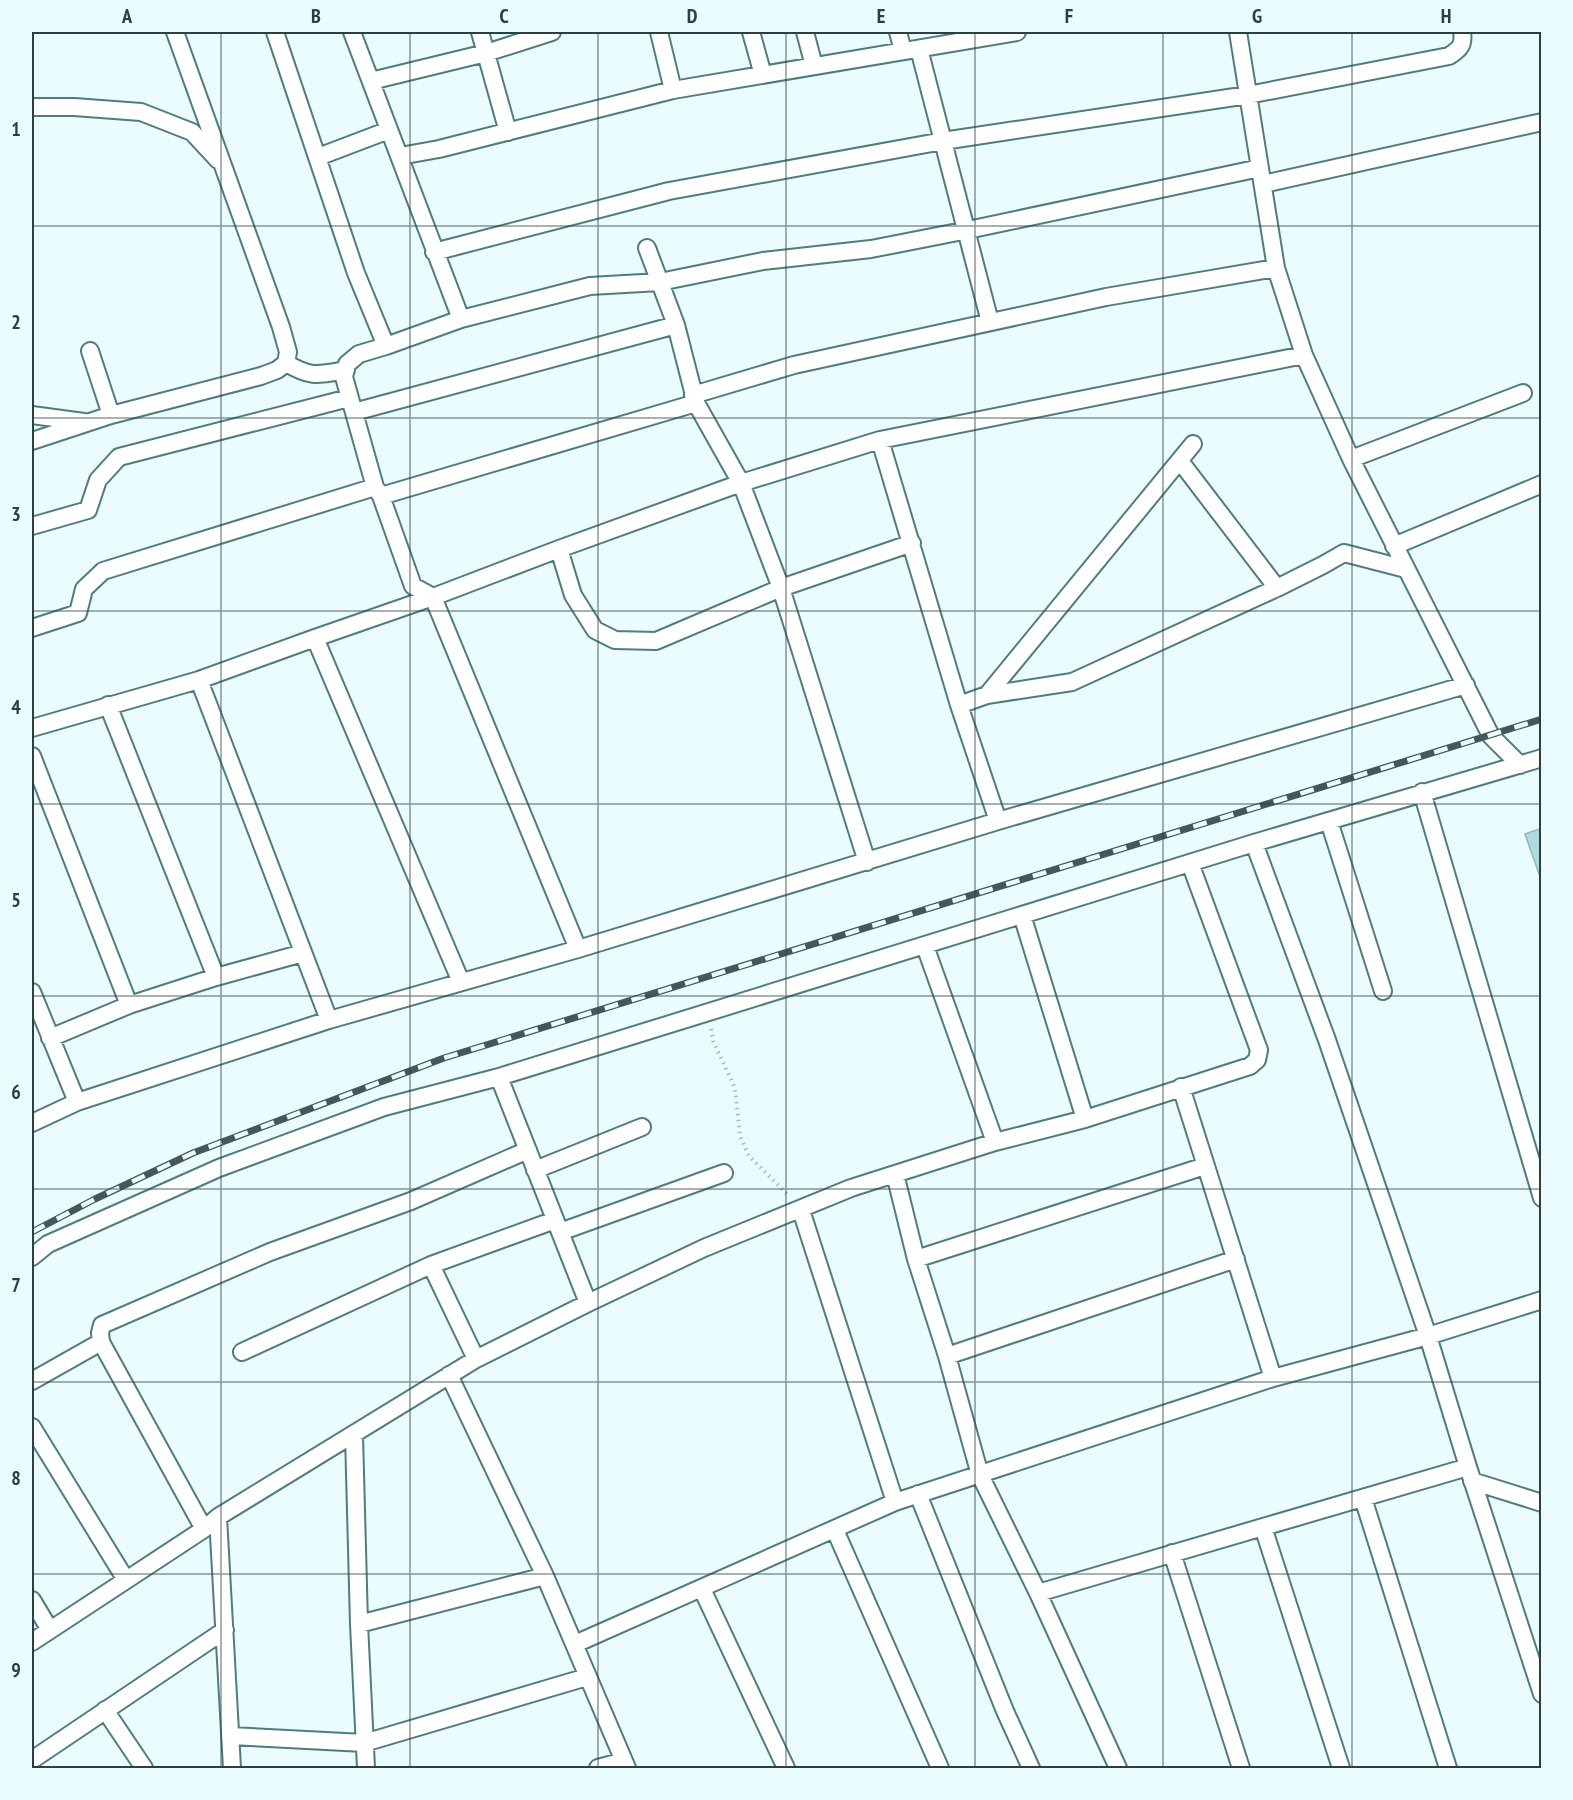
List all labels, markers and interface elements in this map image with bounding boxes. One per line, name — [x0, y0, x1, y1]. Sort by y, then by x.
text: A — [121, 3, 133, 29]
text: B — [311, 3, 321, 29]
text: C — [499, 3, 509, 29]
text: D — [687, 3, 698, 29]
text: E — [877, 3, 885, 29]
text: F — [1065, 3, 1073, 29]
text: G — [1252, 3, 1262, 29]
text: H — [1441, 3, 1451, 29]
text: 1 — [11, 116, 21, 142]
text: 2 — [11, 309, 21, 335]
text: 3 — [11, 501, 21, 527]
text: 4 — [11, 694, 21, 720]
text: 5 — [11, 887, 21, 913]
text: 6 — [11, 1079, 21, 1105]
text: 7 — [11, 1272, 21, 1298]
text: 8 — [11, 1465, 21, 1491]
text: 9 — [11, 1657, 21, 1683]

